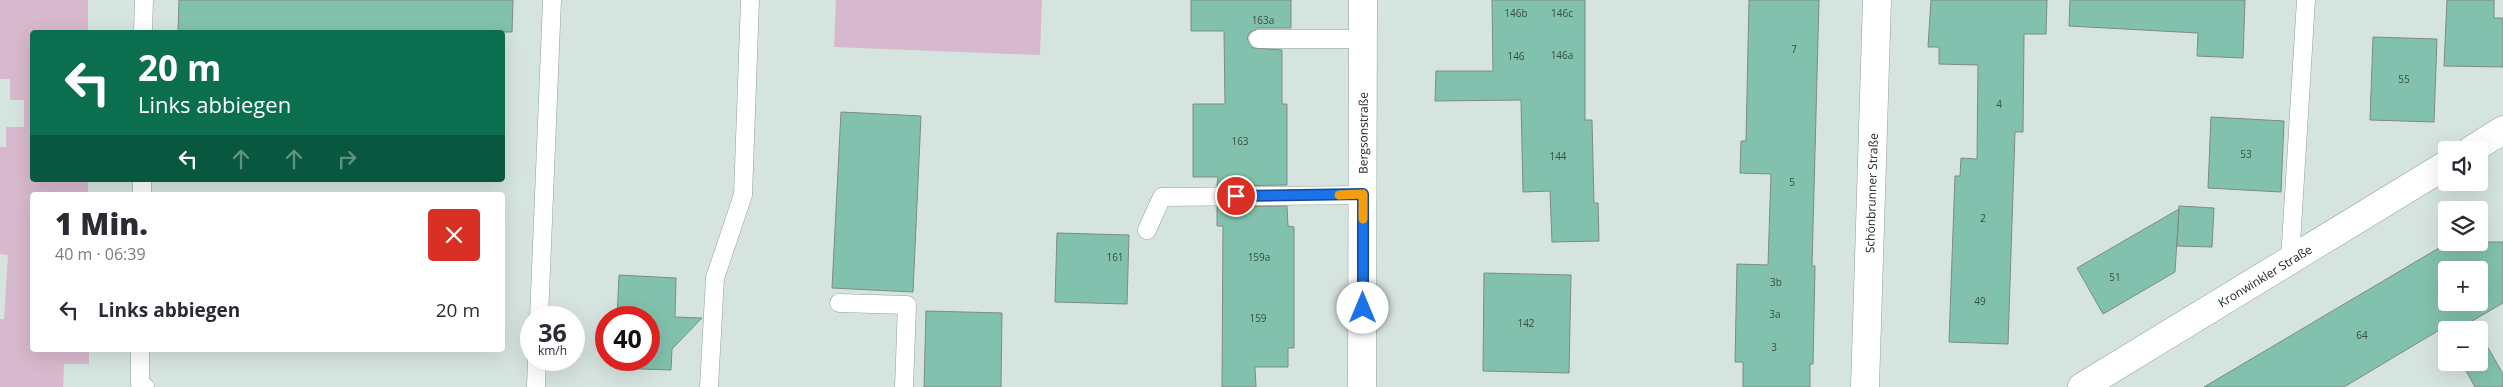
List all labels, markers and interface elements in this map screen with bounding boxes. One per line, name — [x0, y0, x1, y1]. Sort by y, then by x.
house number: 146b — [1504, 6, 1528, 20]
house number: 146c — [1551, 6, 1573, 20]
house number: 163a — [1252, 13, 1274, 27]
house number: 7 — [1791, 42, 1797, 56]
text: 20 m — [138, 44, 221, 91]
house number: 146a — [1551, 48, 1573, 62]
house number: 146 — [1507, 49, 1525, 63]
icon: left — [55, 50, 120, 115]
house number: 55 — [2398, 72, 2410, 86]
text: Links abbiegen — [138, 89, 291, 119]
street label: Bergsonstraße — [1354, 92, 1371, 174]
house number: 4 — [1996, 97, 2002, 111]
street label: Schönbrunner Straße — [1861, 133, 1881, 253]
house number: 163 — [1231, 134, 1249, 148]
map controls — [2438, 141, 2488, 371]
button: sound — [2438, 141, 2488, 191]
icon: left — [174, 145, 202, 173]
icon: ahead — [227, 145, 255, 173]
icon: ahead — [280, 145, 308, 173]
icon: right — [333, 145, 361, 173]
house number: 53 — [2240, 147, 2252, 161]
house number: 144 — [1549, 149, 1567, 163]
pin — [1215, 175, 1257, 217]
house number: 5 — [1789, 175, 1795, 189]
icon: arrive — [1222, 182, 1250, 210]
button: layers — [2438, 201, 2488, 251]
text: 1 Min. — [55, 203, 148, 244]
button: close — [428, 209, 480, 261]
house number: 2 — [1980, 211, 1986, 225]
street label: Kronwinkler Straße — [2214, 240, 2315, 311]
text: 40 m · 06:39 — [55, 243, 146, 265]
house number: 161 — [1106, 250, 1124, 264]
house number: 159a — [1248, 250, 1270, 264]
button: + — [2438, 261, 2488, 311]
house number: 51 — [2109, 270, 2121, 284]
house number: 3b — [1770, 275, 1782, 289]
position arrow — [1336, 281, 1388, 333]
house number: 49 — [1974, 294, 1986, 308]
icon: left — [55, 296, 83, 324]
text: Links abbiegen — [98, 297, 240, 323]
text: 20 m — [436, 297, 480, 323]
speed limit sign: 40 — [595, 306, 660, 371]
house number: 3a — [1769, 307, 1781, 321]
house number: 159 — [1249, 311, 1267, 325]
text: 36 — [538, 315, 567, 349]
house number: 142 — [1517, 316, 1535, 330]
button: − — [2438, 321, 2488, 371]
house number: 64 — [2356, 328, 2368, 342]
house number: 3 — [1771, 340, 1777, 354]
text: km/h — [538, 342, 567, 359]

